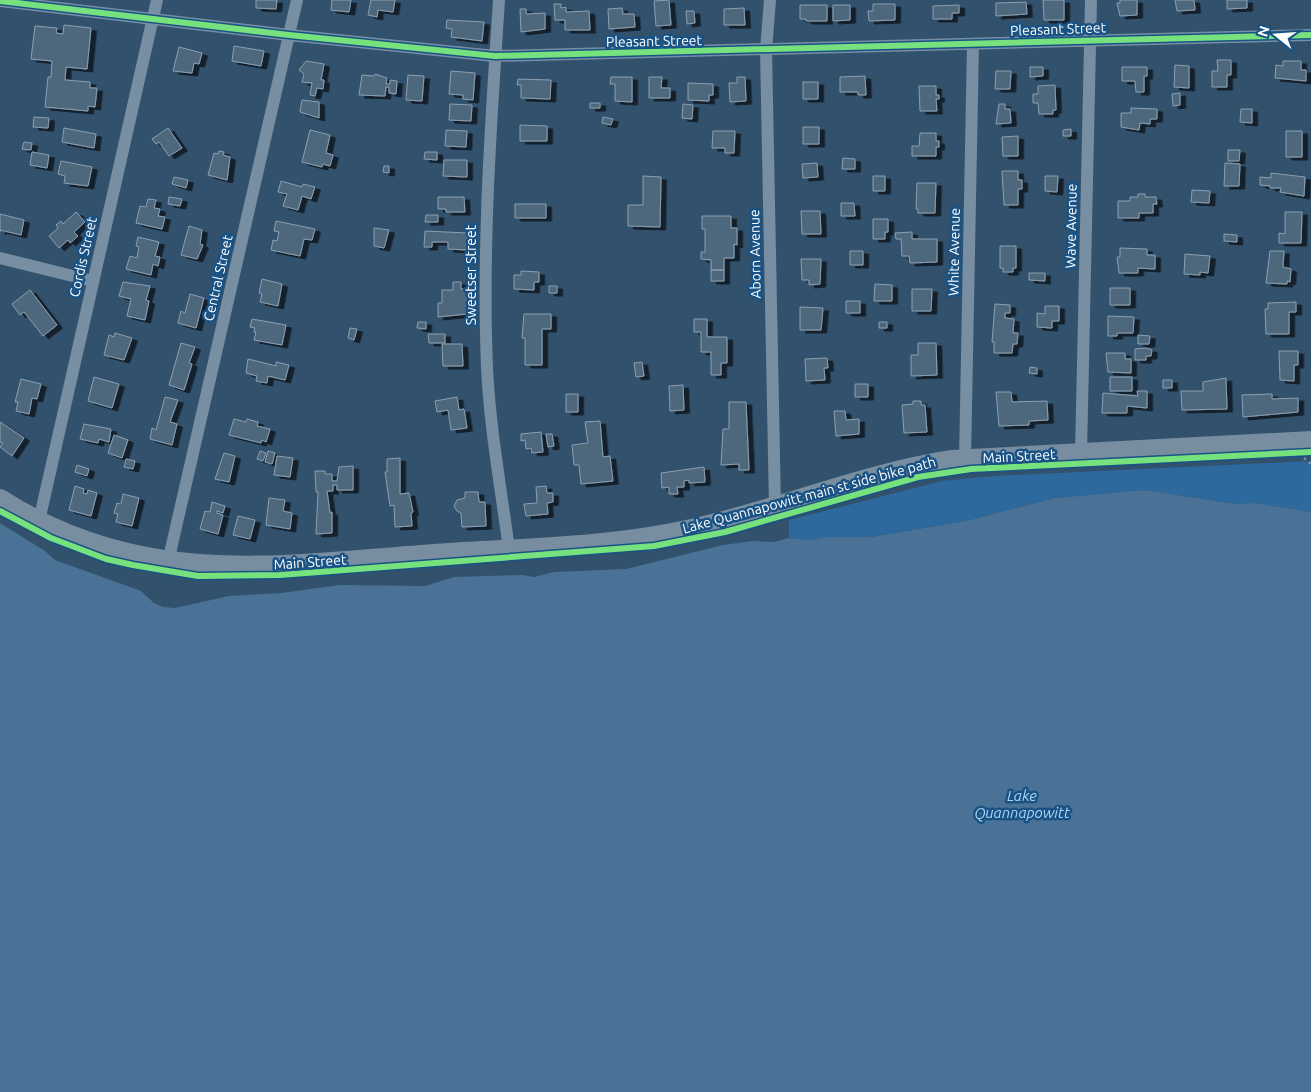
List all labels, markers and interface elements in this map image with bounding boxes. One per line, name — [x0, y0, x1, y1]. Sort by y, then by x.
north arrow — [1251, 10, 1301, 60]
street label: Pleasant Street — [1010, 19, 1107, 39]
text: N — [1254, 24, 1273, 39]
street label: Pleasant Street — [606, 32, 703, 50]
street label: Wave Avenue — [1062, 183, 1080, 269]
street label: White Avenue — [945, 208, 963, 296]
street label: Aborn Avenue — [746, 209, 764, 299]
street label: Cordis Street — [66, 215, 100, 299]
street label: Sweetser Street — [463, 224, 479, 325]
street label: Central Street — [200, 233, 236, 323]
street label: Main Street — [982, 446, 1056, 466]
street label: Lake Quannapowitt main st side bike path — [681, 453, 937, 537]
street label: Main Street — [273, 551, 347, 573]
water label: Lake Quannapowitt — [974, 787, 1070, 822]

